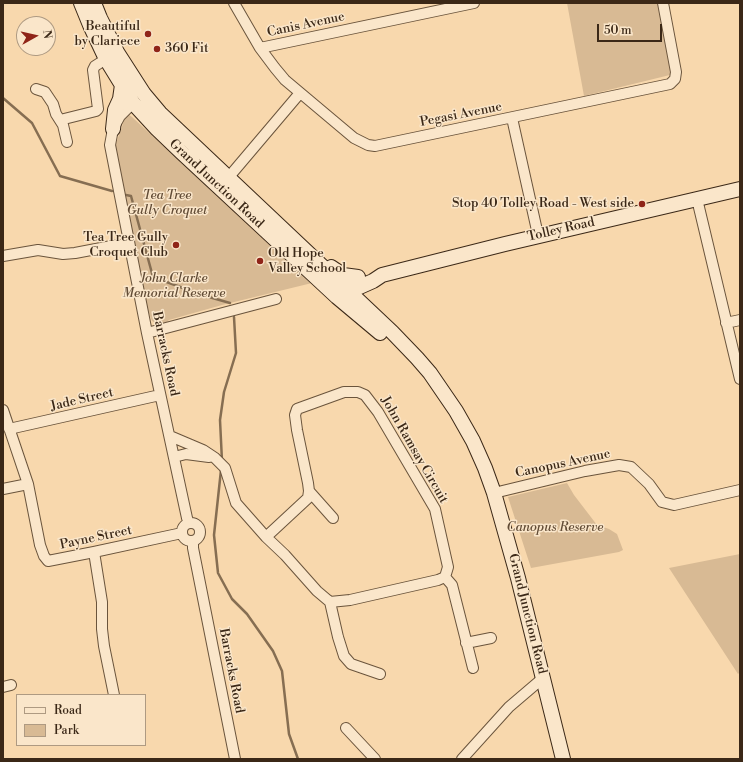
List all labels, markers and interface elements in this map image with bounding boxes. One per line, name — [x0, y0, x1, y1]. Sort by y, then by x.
street label: Canis Avenue — [266, 9, 346, 41]
north arrow — [16, 16, 56, 56]
scale bar — [599, 16, 664, 42]
place label: Beautiful by Clariece — [75, 19, 140, 50]
text: 50 m — [604, 23, 632, 38]
text: N — [39, 29, 54, 40]
marker: Beautiful by Clariece — [143, 29, 153, 39]
place label: 360 Fit — [165, 41, 208, 57]
marker: 360 Fit — [152, 44, 162, 54]
street label: Pegasi Avenue — [419, 99, 503, 131]
street label: Grand Junction Road — [165, 136, 267, 232]
park label: Tea Tree Gully Croquet — [127, 188, 207, 219]
place label: Stop 40 Tolley Road - West side — [452, 196, 634, 212]
marker: Stop 40 Tolley Road - West side — [637, 199, 647, 209]
street label: Tolley Road — [526, 215, 596, 245]
place label: Tea Tree Gully Croquet Club — [83, 230, 168, 261]
marker: Tea Tree Gully Croquet Club — [171, 240, 181, 250]
place label: Old Hope Valley School — [268, 246, 346, 277]
marker: Old Hope Valley School — [255, 256, 265, 266]
park label: John Clarke Memorial Reserve — [123, 271, 225, 302]
street label: Barracks Road — [148, 310, 182, 398]
street label: Jade Street — [49, 385, 115, 415]
street label: John Ramsay Circuit — [377, 394, 451, 506]
street label: Canopus Avenue — [514, 446, 612, 482]
park label: Canopus Reserve — [507, 520, 603, 536]
street label: Payne Street — [59, 523, 133, 553]
street label: Grand Junction Road — [504, 552, 550, 676]
street label: Barracks Road — [215, 627, 247, 715]
legend — [16, 694, 146, 746]
text: Road — [54, 703, 82, 718]
text: Park — [54, 723, 79, 738]

